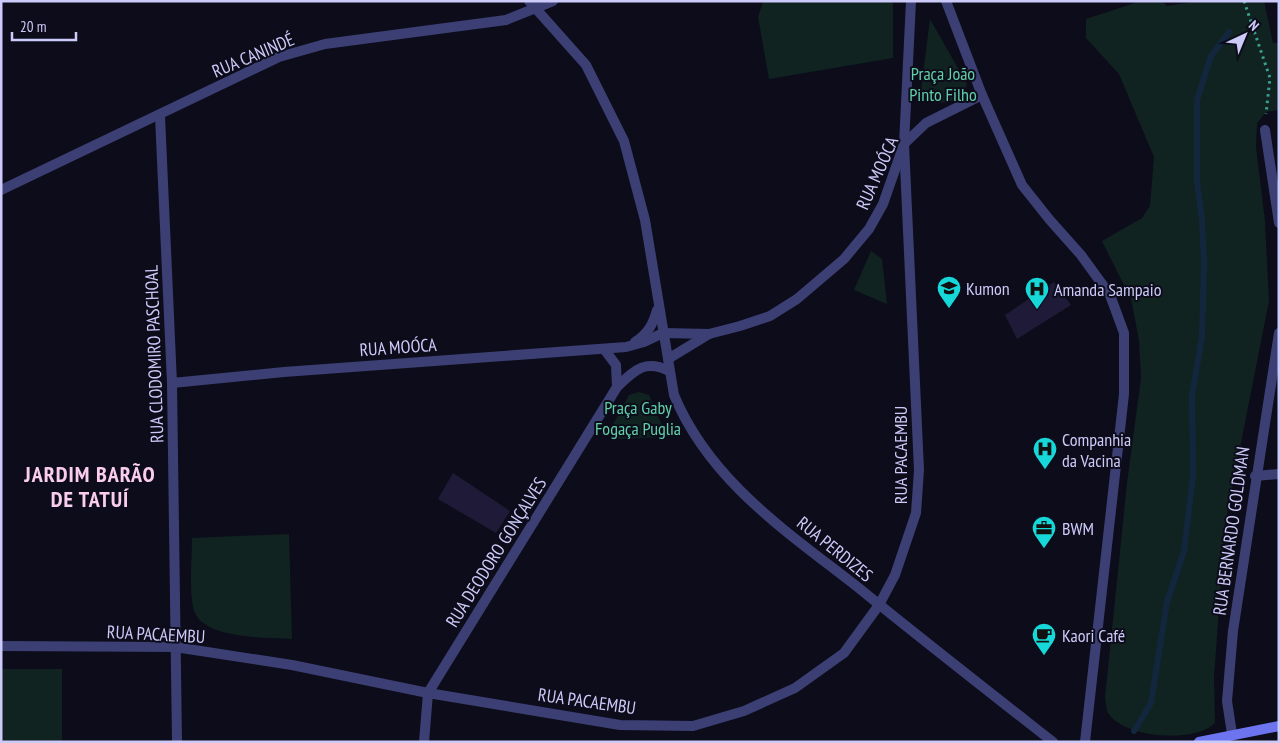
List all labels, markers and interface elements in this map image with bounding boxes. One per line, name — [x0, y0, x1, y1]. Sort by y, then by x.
scale bar — [12, 10, 76, 42]
north arrow — [1220, 10, 1270, 60]
text: 20 m — [20, 17, 46, 36]
text: N — [1245, 17, 1263, 35]
street label: RUA CANINDÉ — [209, 27, 297, 83]
park label: Praça João Pinto Filho — [909, 62, 977, 106]
street label: RUA MOÓCA — [851, 133, 903, 213]
street label: RUA CLODOMIRO PASCHOAL — [139, 264, 169, 443]
school or university icon: Kumon — [936, 275, 962, 309]
hospital icon: Amanda Sampaio — [1024, 276, 1050, 310]
place label: Kumon — [966, 277, 1010, 300]
place label: Amanda Sampaio — [1054, 278, 1162, 301]
street label: RUA MOÓCA — [359, 333, 438, 361]
park label: Praça Gaby Fogaça Puglia — [595, 396, 681, 440]
street label: RUA PACAEMBU — [889, 406, 912, 504]
place label: Companhia da Vacina — [1062, 428, 1131, 472]
hospital icon: Companhia da Vacina — [1032, 436, 1058, 470]
street label: RUA BERNARDO GOLDMAN — [1208, 445, 1254, 617]
district label: JARDIM BARÃO DE TATUÍ — [23, 460, 156, 513]
street label: RUA DEODORO GONÇALVES — [441, 473, 552, 631]
street label: RUA PERDIZES — [792, 511, 878, 587]
office icon: BWM — [1031, 515, 1057, 549]
place label: BWM — [1062, 517, 1094, 540]
street label: RUA PACAEMBU — [106, 620, 206, 648]
cafe icon: Kaori Café — [1031, 622, 1057, 656]
place label: Kaori Café — [1062, 624, 1125, 647]
street label: RUA PACAEMBU — [537, 683, 637, 719]

